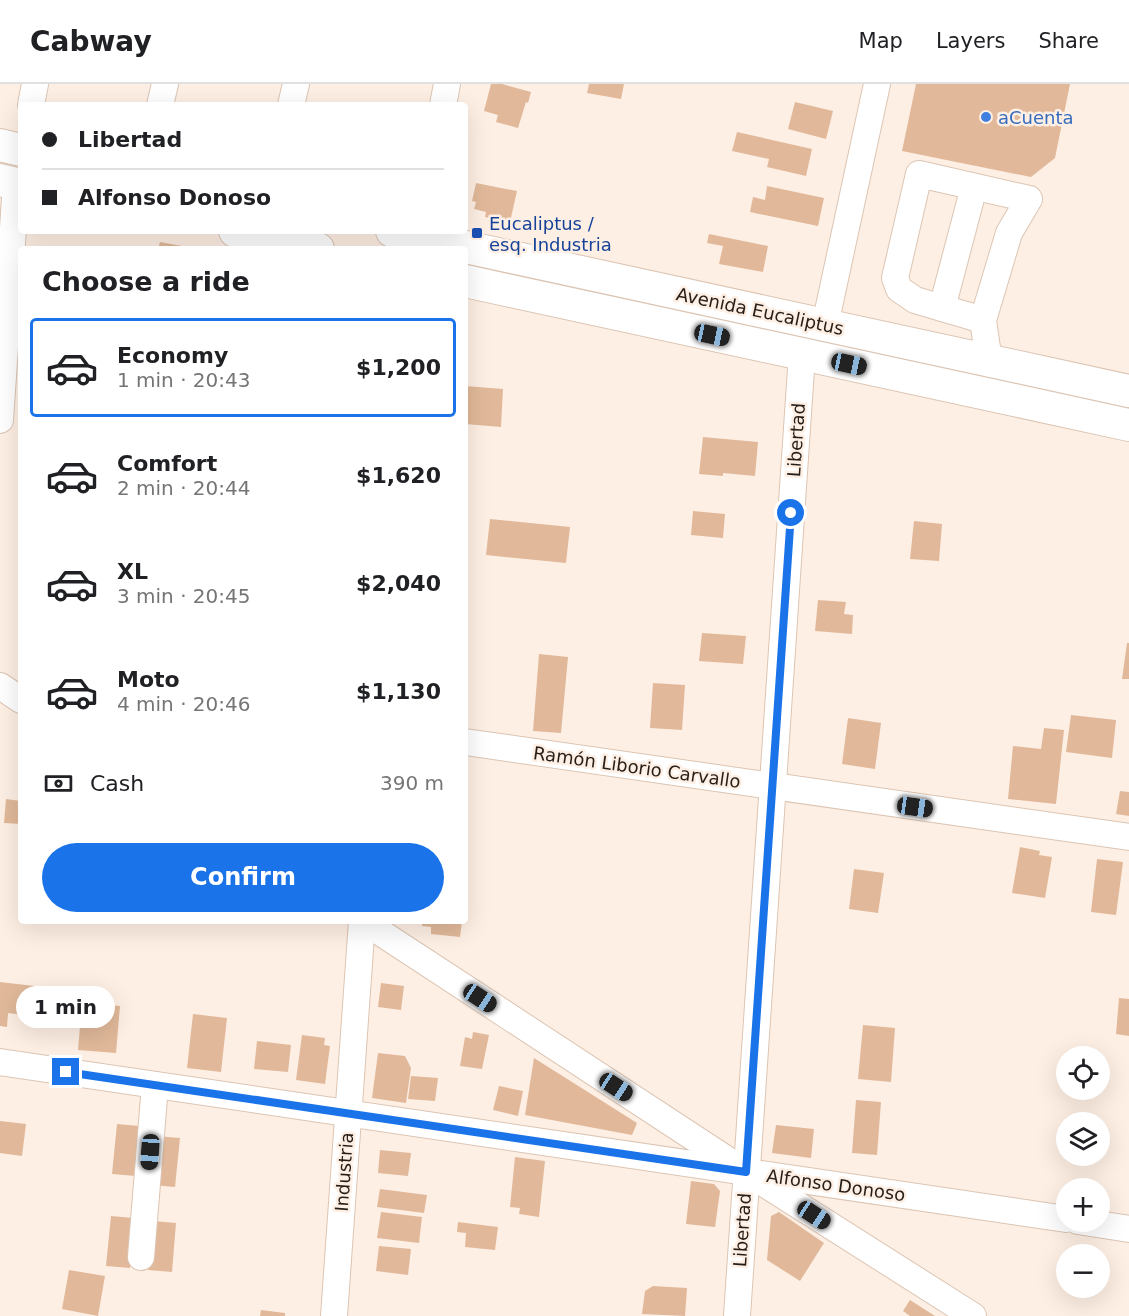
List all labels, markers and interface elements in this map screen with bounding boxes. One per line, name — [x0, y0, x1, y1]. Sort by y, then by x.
text: Cabway — [30, 25, 152, 58]
text: Map — [859, 29, 903, 53]
text: Layers — [936, 29, 1005, 53]
text: Share — [1038, 29, 1099, 53]
place label: aCuenta — [998, 107, 1074, 128]
marker: aCuenta — [979, 110, 993, 124]
text: Libertad — [78, 127, 182, 152]
text: Alfonso Donoso — [78, 185, 271, 210]
place label: Eucaliptus / esq. Industria — [489, 213, 612, 255]
marker: Eucaliptus / esq. Industria — [470, 226, 484, 240]
text: Choose a ride — [42, 266, 250, 297]
street label: Avenida Eucaliptus — [674, 283, 846, 339]
car — [693, 322, 731, 348]
icon: car — [45, 341, 99, 395]
text: Economy — [117, 343, 228, 368]
car — [830, 351, 868, 377]
text: $1,200 — [356, 355, 441, 380]
text: 1 min · 20:43 — [117, 368, 251, 392]
street label: Libertad — [783, 402, 809, 478]
icon: car — [45, 449, 99, 503]
text: Comfort — [117, 451, 217, 476]
text: $1,620 — [356, 463, 441, 488]
text: 2 min · 20:44 — [117, 476, 251, 500]
route start — [777, 499, 804, 526]
icon: car — [45, 557, 99, 611]
text: XL — [117, 559, 148, 584]
text: $2,040 — [356, 571, 441, 596]
text: 3 min · 20:45 — [117, 584, 251, 608]
icon: car — [45, 665, 99, 719]
text: Moto — [117, 667, 180, 692]
text: $1,130 — [356, 679, 441, 704]
text: 4 min · 20:46 — [117, 692, 251, 716]
street label: Ramón Liborio Carvallo — [532, 742, 742, 792]
icon: cash — [42, 767, 75, 800]
text: Cash — [90, 771, 144, 796]
text: 390 m — [380, 771, 444, 795]
car — [896, 796, 934, 818]
button: Confirm — [42, 843, 444, 912]
car — [460, 981, 500, 1015]
callout: 1 min — [16, 985, 116, 1027]
text: 1 min — [34, 995, 97, 1019]
map controls — [1056, 1046, 1110, 1298]
button: locate — [1056, 1046, 1110, 1100]
route end — [52, 1058, 79, 1085]
car — [596, 1070, 636, 1104]
button: layers — [1056, 1112, 1110, 1166]
street label: Industria — [331, 1132, 357, 1212]
car — [140, 1133, 160, 1171]
street label: Alfonso Donoso — [765, 1165, 907, 1205]
button: + — [1056, 1178, 1110, 1232]
street label: Libertad — [729, 1192, 755, 1268]
car — [794, 1198, 834, 1232]
button: − — [1056, 1244, 1110, 1298]

